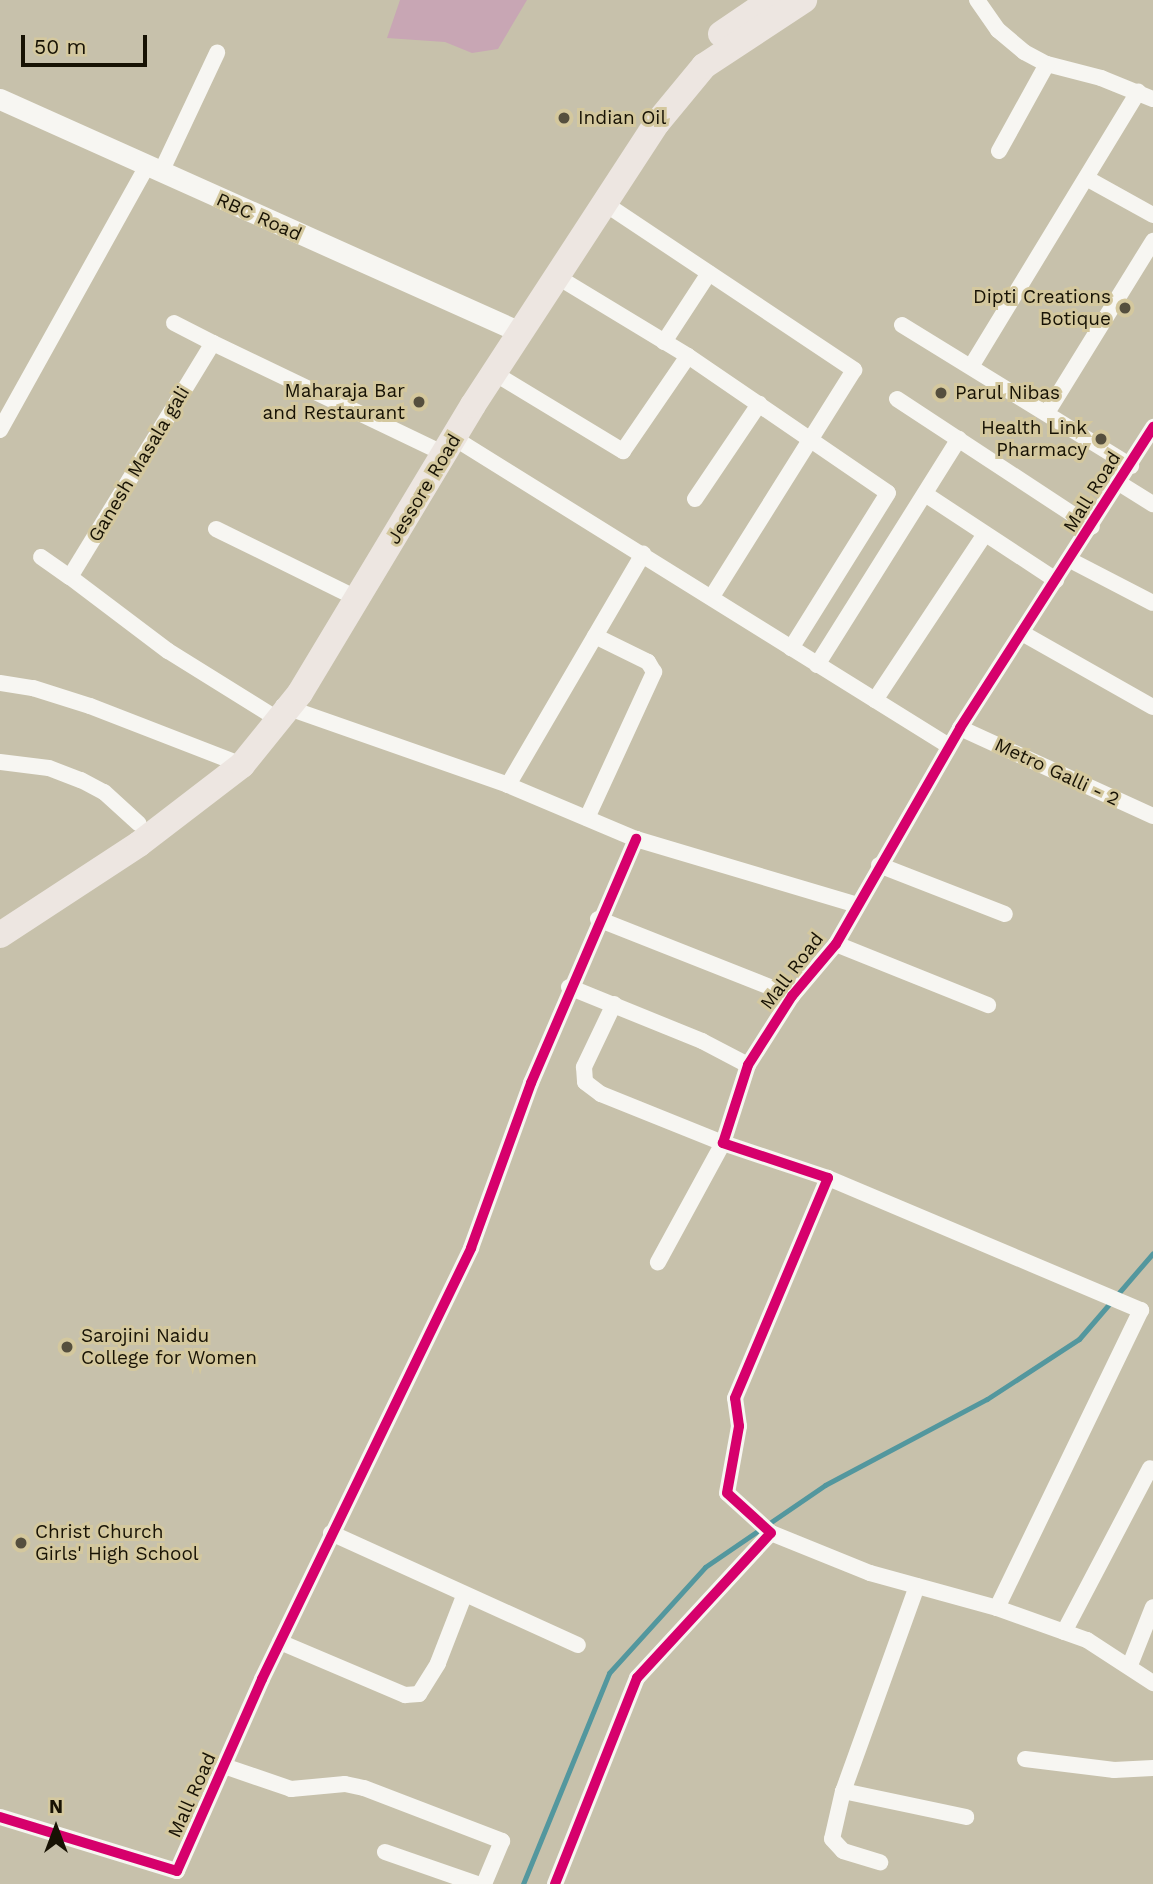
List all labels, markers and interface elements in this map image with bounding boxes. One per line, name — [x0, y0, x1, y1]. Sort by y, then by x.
scale bar — [24, 21, 150, 65]
text: 50 m — [34, 34, 86, 59]
place label: Indian Oil — [578, 107, 666, 129]
marker: Indian Oil — [556, 110, 572, 126]
street label: RBC Road — [213, 188, 305, 246]
place label: Dipti Creations Botique — [973, 286, 1111, 330]
marker: Dipti Creations Botique — [1117, 300, 1133, 316]
place label: Maharaja Bar and Restaurant — [263, 380, 405, 424]
street label: Ganesh Masala gali — [83, 382, 195, 546]
place label: Parul Nibas — [955, 382, 1061, 404]
marker: Parul Nibas — [933, 385, 949, 401]
marker: Maharaja Bar and Restaurant — [411, 394, 427, 410]
place label: Health Link Pharmacy — [981, 417, 1087, 461]
street label: Jessore Road — [382, 430, 466, 548]
marker: Health Link Pharmacy — [1093, 431, 1109, 447]
street label: Mall Road — [1058, 447, 1126, 537]
street label: Metro Galli - 2 — [991, 733, 1123, 811]
street label: Mall Road — [755, 928, 829, 1014]
place label: Sarojini Naidu College for Women — [81, 1325, 258, 1369]
marker: Sarojini Naidu College for Women — [59, 1339, 75, 1355]
place label: Christ Church Girls' High School — [35, 1521, 199, 1565]
marker: Christ Church Girls' High School — [13, 1535, 29, 1551]
street label: Mall Road — [163, 1749, 221, 1841]
north arrow — [21, 1793, 91, 1863]
text: N — [49, 1795, 63, 1818]

